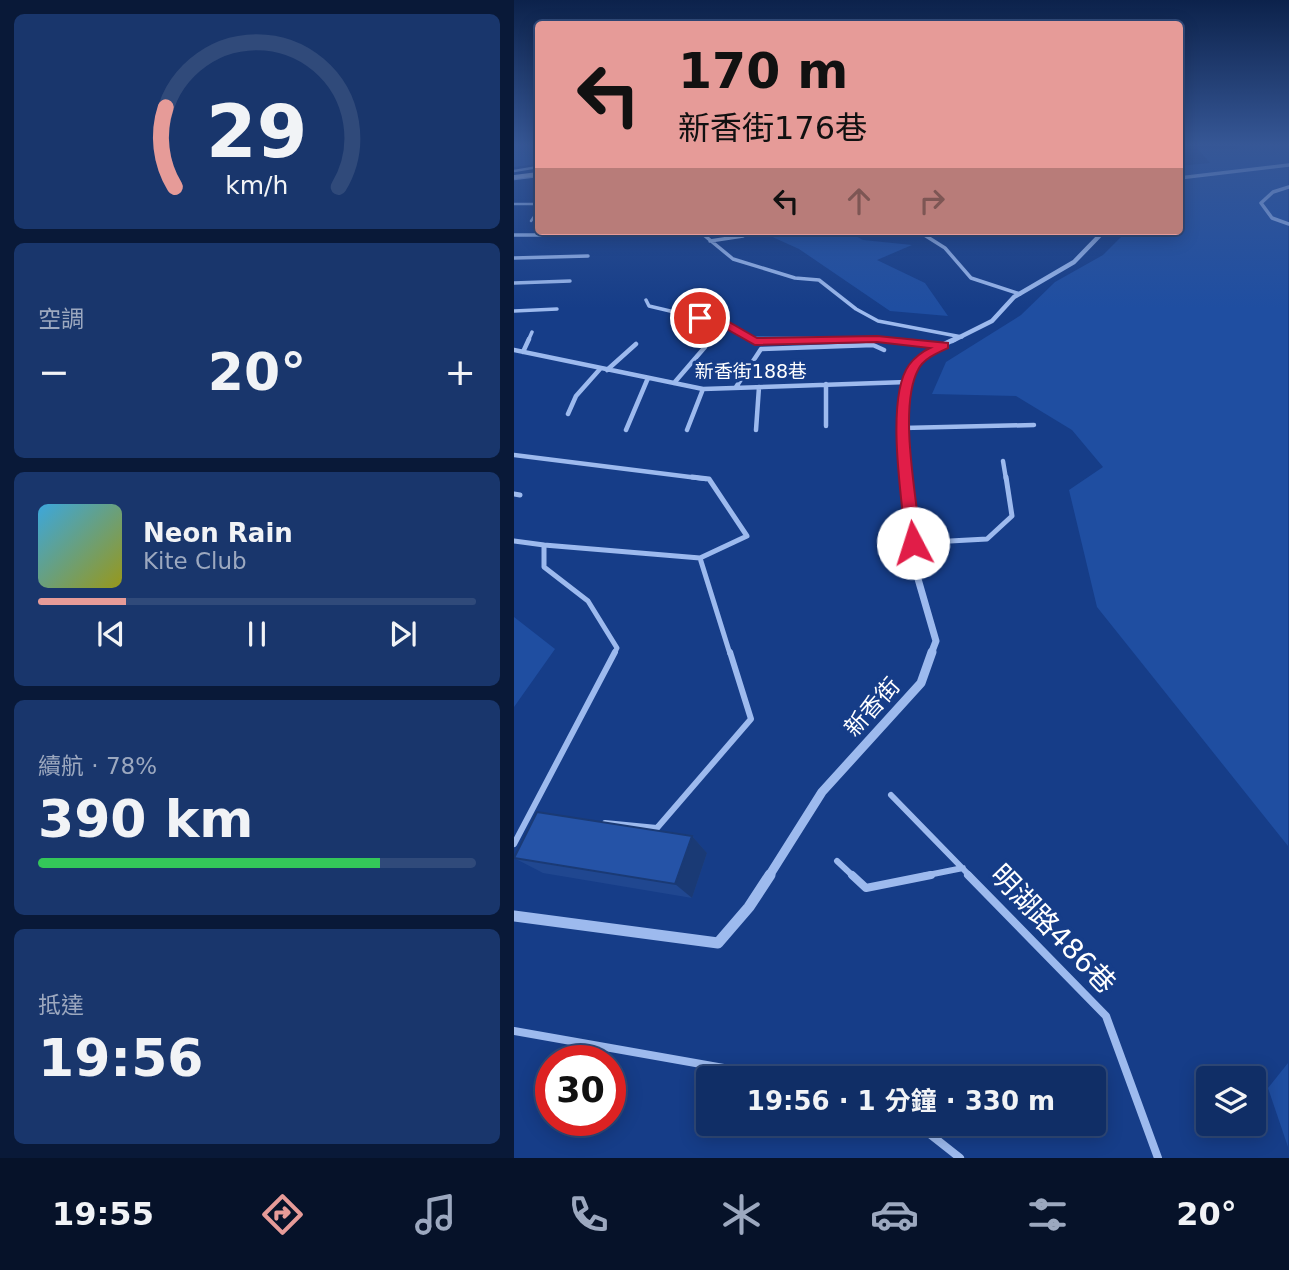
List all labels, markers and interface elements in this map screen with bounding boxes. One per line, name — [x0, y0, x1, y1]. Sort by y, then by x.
text: 170 m — [678, 43, 848, 100]
icon: left — [563, 49, 654, 140]
text: 29 — [206, 90, 308, 175]
text: 新香街176巷 — [678, 109, 867, 147]
text: km/h — [225, 171, 289, 200]
icon: left — [767, 182, 805, 220]
icon: ahead — [840, 182, 878, 220]
icon: right — [913, 182, 951, 220]
pin — [670, 288, 730, 348]
icon: arrive — [681, 299, 719, 337]
text: 空調 — [38, 306, 84, 332]
text: 20° — [208, 342, 306, 402]
text: − — [38, 350, 70, 394]
text: + — [444, 350, 476, 394]
street label: 新香街188巷 — [695, 360, 807, 382]
position arrow — [876, 506, 950, 580]
text: Neon Rain — [143, 518, 293, 548]
text: Kite Club — [143, 548, 247, 574]
icon: previous — [92, 615, 130, 653]
icon: pause — [238, 615, 276, 653]
icon: next — [384, 615, 422, 653]
street label: 新香街 — [839, 673, 905, 741]
text: 續航 · 78% — [38, 753, 157, 779]
text: 390 km — [38, 789, 253, 849]
street label: 明湖路486巷 — [984, 858, 1122, 1000]
text: 抵達 — [38, 992, 84, 1018]
text: 19:56 — [38, 1028, 204, 1088]
speed limit sign: 30 — [535, 1045, 626, 1136]
map controls — [1196, 1066, 1266, 1136]
button: layers — [1196, 1066, 1266, 1136]
text: 19:56 · 1 分鐘 · 330 m — [747, 1086, 1055, 1116]
icon: directions — [258, 1190, 307, 1239]
icon: music — [411, 1190, 460, 1239]
icon: phone — [564, 1190, 613, 1239]
icon: climate — [717, 1190, 766, 1239]
icon: car — [870, 1190, 919, 1239]
icon: filters — [1023, 1190, 1072, 1239]
text: 19:55 — [52, 1195, 154, 1233]
text: 20° — [1176, 1195, 1237, 1233]

